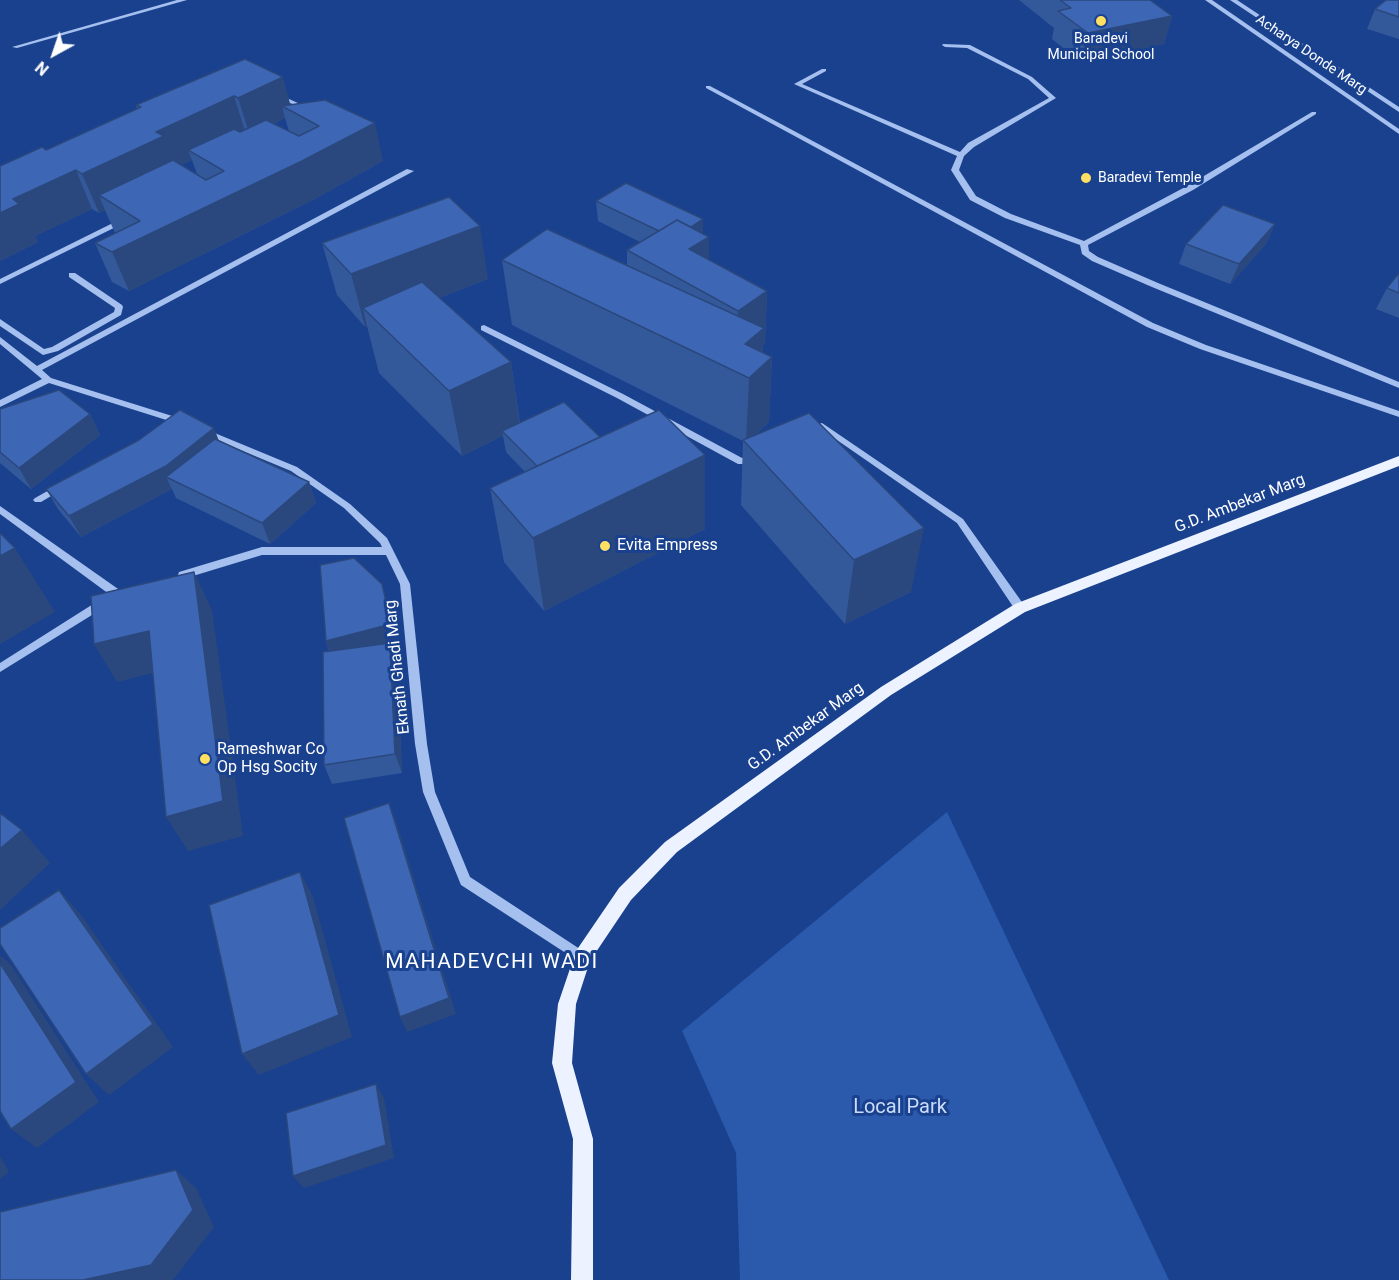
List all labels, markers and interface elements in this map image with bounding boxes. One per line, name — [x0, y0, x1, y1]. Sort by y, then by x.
street label: Acharya Donde Marg — [1252, 12, 1370, 98]
marker: Baradevi Municipal School — [1094, 14, 1108, 28]
north arrow — [24, 24, 84, 84]
place label: Baradevi Municipal School — [1048, 31, 1154, 63]
text: N — [32, 57, 53, 79]
place label: Baradevi Temple — [1098, 170, 1201, 186]
marker: Baradevi Temple — [1079, 171, 1093, 185]
street label: G.D. Ambekar Marg — [1172, 470, 1308, 538]
place label: Evita Empress — [617, 536, 718, 556]
marker: Evita Empress — [598, 539, 612, 553]
street label: Eknath Ghadi Marg — [381, 599, 415, 735]
street label: G.D. Ambekar Marg — [745, 679, 867, 775]
place label: Rameshwar Co Op Hsg Socity — [217, 740, 325, 778]
marker: Rameshwar Co Op Hsg Socity — [198, 752, 212, 766]
district label: MAHADEVCHI WADI — [385, 950, 599, 976]
park label: Local Park — [853, 1096, 947, 1120]

